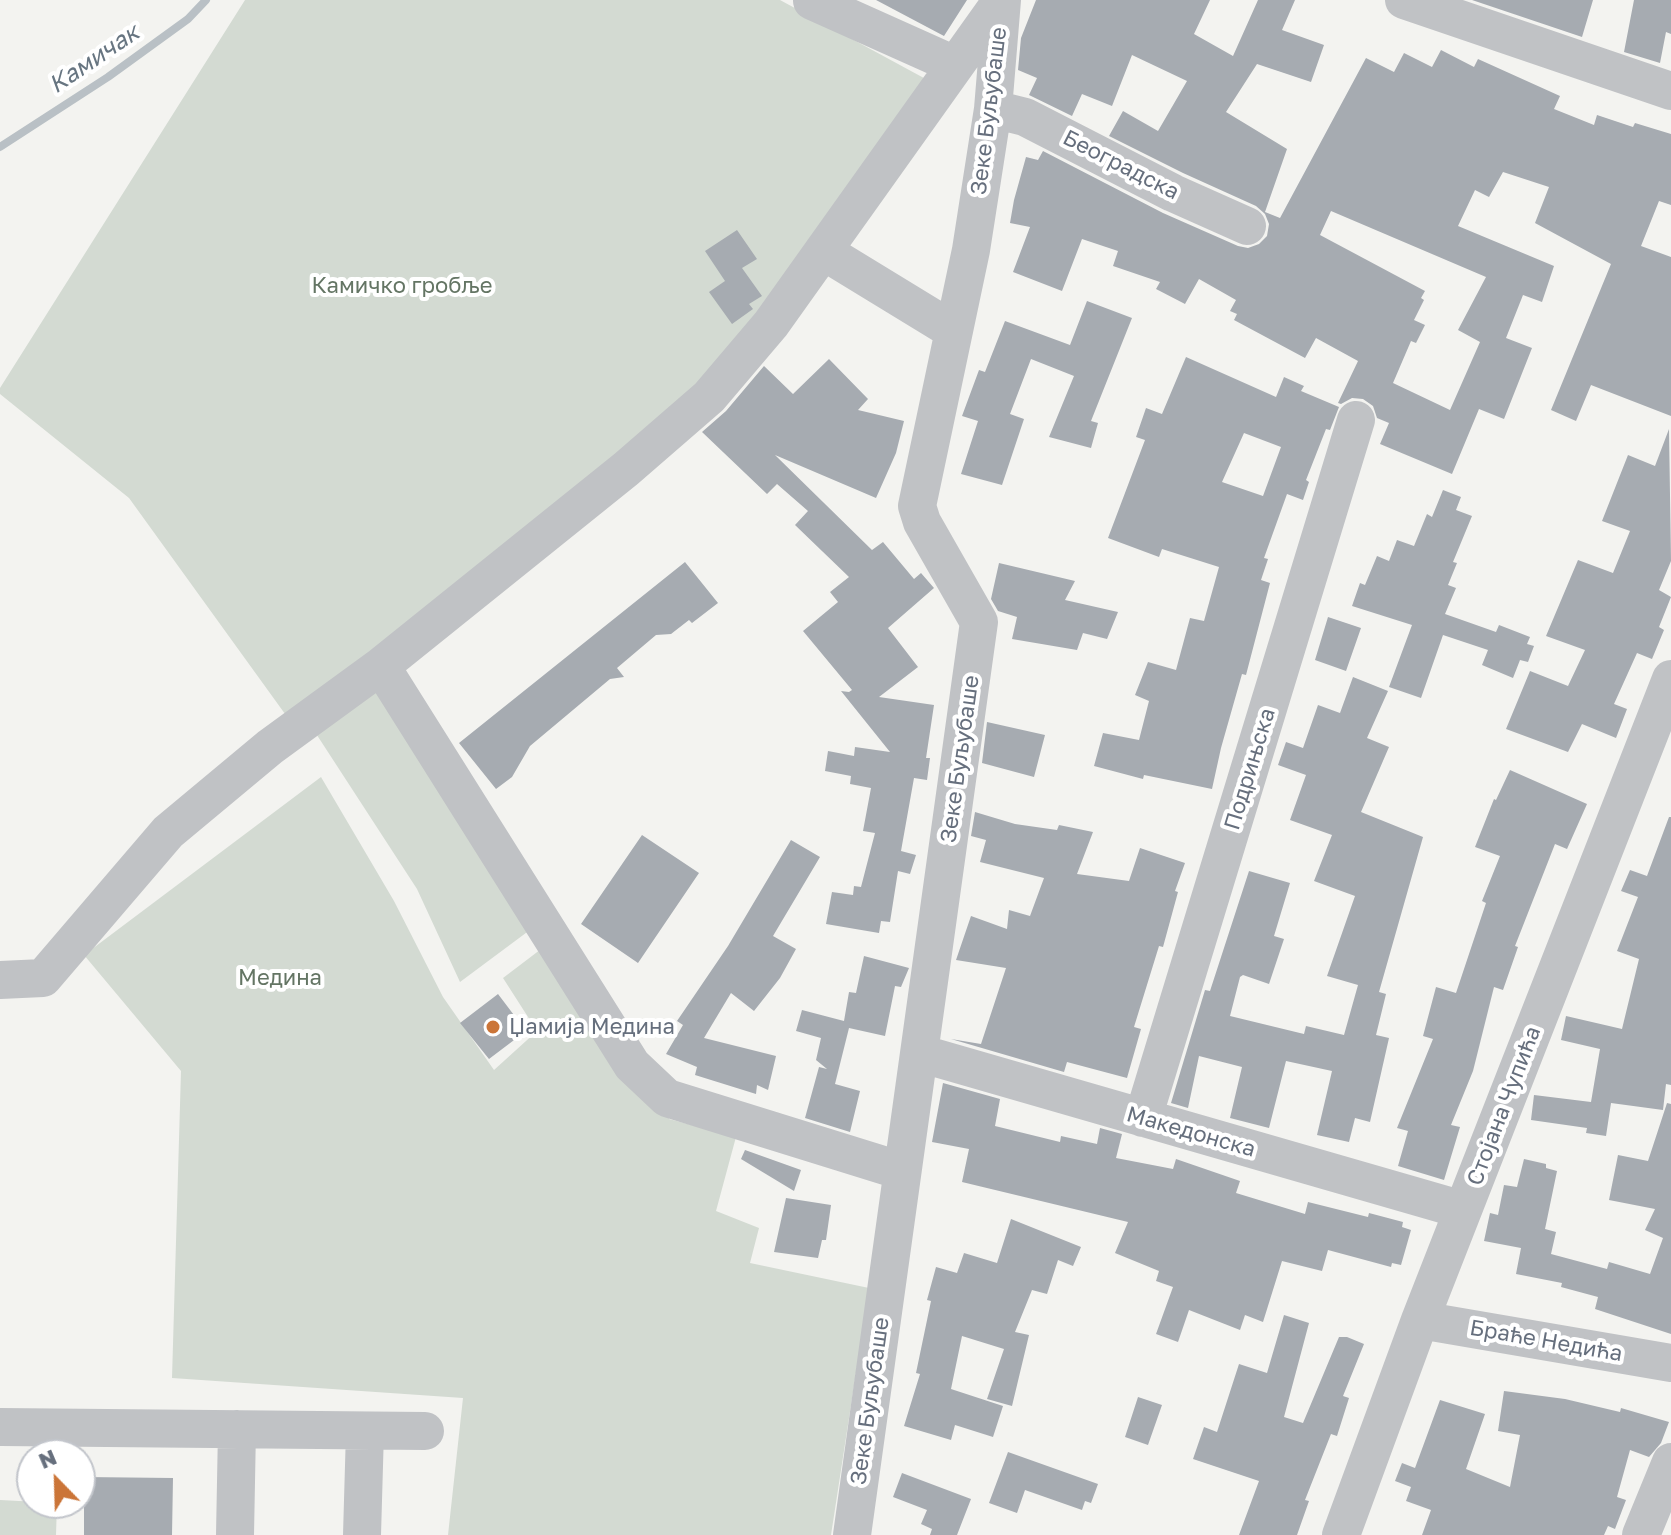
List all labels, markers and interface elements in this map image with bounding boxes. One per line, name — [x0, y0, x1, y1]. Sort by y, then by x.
water label: Камичак — [43, 18, 145, 100]
street label: Зеке Буљубаше — [966, 26, 1012, 196]
street label: Београдска — [1059, 124, 1183, 206]
park label: Камичко гробље — [311, 273, 493, 299]
street label: Зеке Буљубаше — [935, 674, 985, 844]
street label: Подрињска — [1219, 705, 1281, 833]
park label: Медина — [238, 965, 322, 991]
place label: Џамија Медина — [509, 1014, 675, 1040]
marker: Џамија Медина — [484, 1018, 502, 1036]
street label: Стојана Чупића — [1462, 1023, 1546, 1189]
street label: Македонска — [1123, 1101, 1259, 1163]
street label: Браће Недића — [1468, 1315, 1624, 1367]
street label: Зеке Буљубаше — [845, 1316, 895, 1486]
north arrow — [16, 1439, 96, 1519]
text: N — [34, 1443, 60, 1474]

